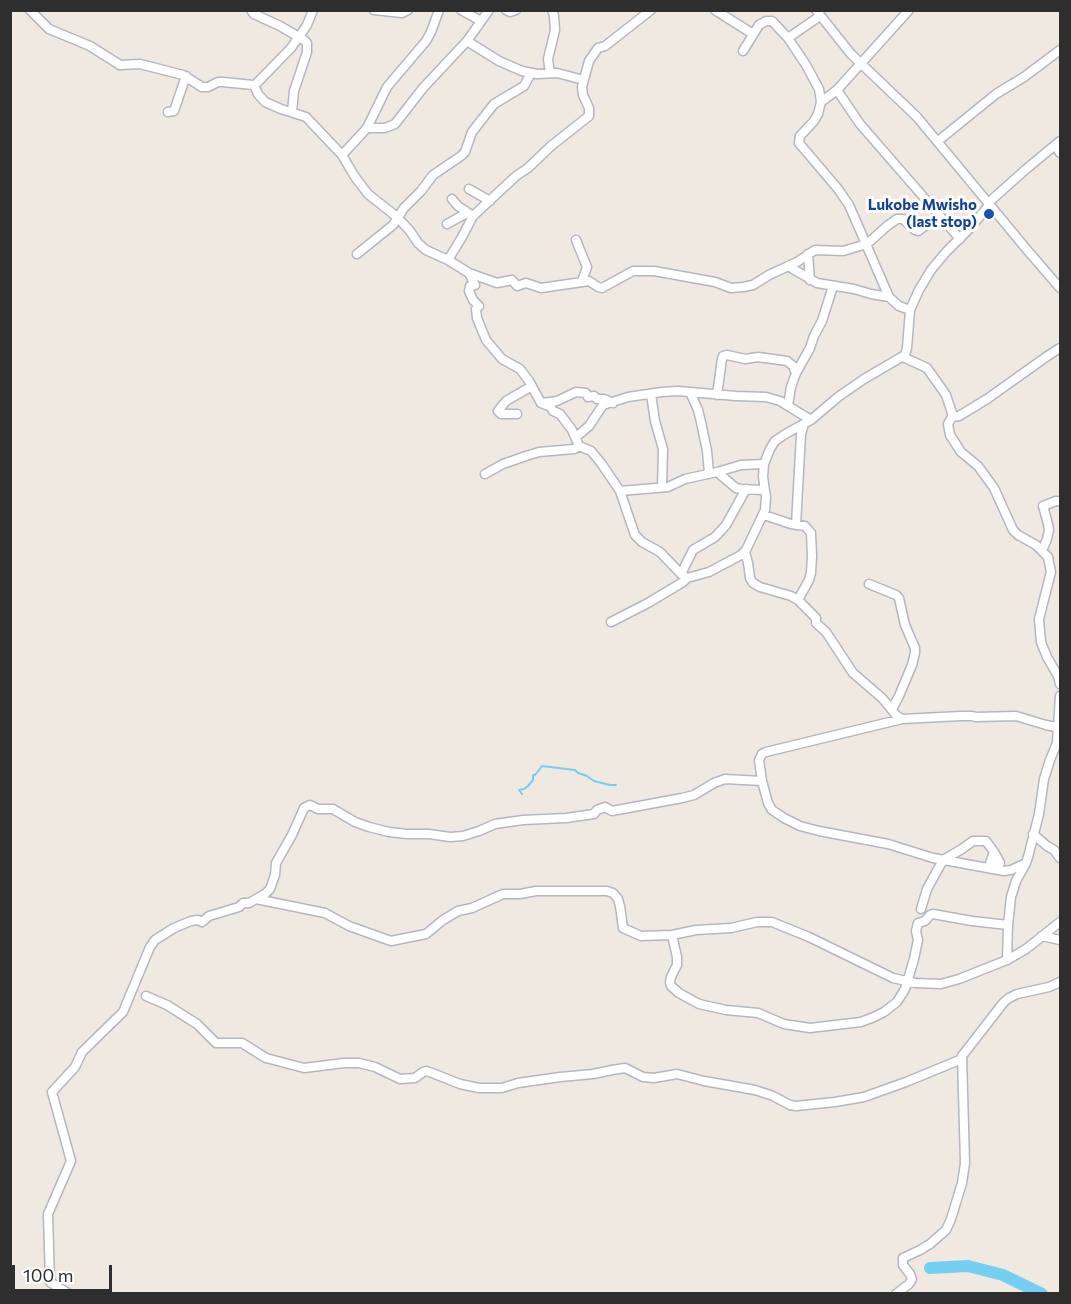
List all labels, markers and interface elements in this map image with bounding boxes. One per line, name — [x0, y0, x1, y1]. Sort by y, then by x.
place label: Lukobe Mwisho (last stop) — [868, 196, 977, 231]
marker: Lukobe Mwisho (last stop) — [982, 207, 996, 221]
scale bar — [15, 1253, 116, 1291]
text: 100 m — [23, 1264, 73, 1286]

